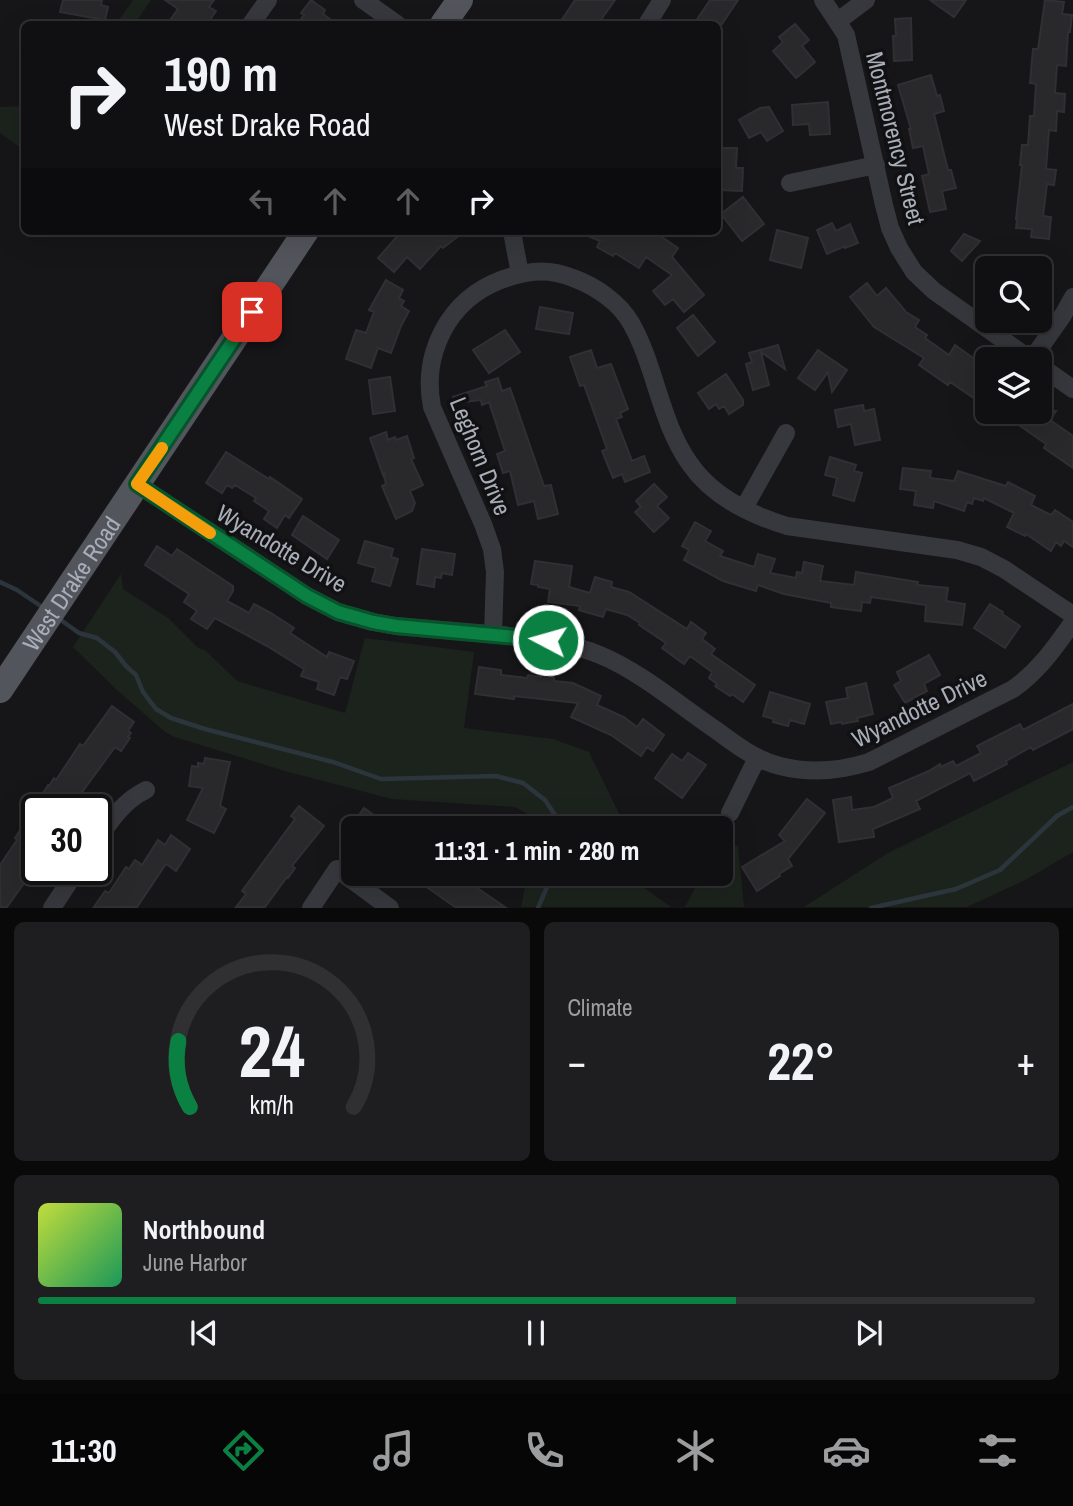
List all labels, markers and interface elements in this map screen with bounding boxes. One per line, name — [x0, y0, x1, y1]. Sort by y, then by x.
text: 190 m — [164, 40, 278, 106]
street label: Montmorency Street — [859, 48, 933, 228]
icon: right — [49, 49, 140, 140]
text: West Drake Road — [164, 103, 371, 146]
icon: left — [243, 182, 281, 220]
icon: ahead — [316, 182, 354, 220]
icon: ahead — [389, 182, 427, 220]
icon: right — [462, 182, 500, 220]
map controls — [975, 256, 1052, 424]
button: search — [975, 256, 1052, 333]
pin — [222, 282, 282, 342]
icon: arrive — [233, 293, 271, 331]
button: layers — [975, 347, 1052, 424]
street label: Leghorn Drive — [443, 392, 519, 520]
street label: Wyandotte Drive — [211, 497, 353, 599]
street label: West Drake Road — [15, 510, 127, 657]
position arrow — [511, 603, 585, 677]
street label: Wyandotte Drive — [846, 662, 992, 754]
speed limit sign: 30 — [21, 794, 112, 885]
text: 11:31 · 1 min · 280 m — [434, 833, 640, 868]
text: Climate — [568, 992, 632, 1023]
text: 24 — [239, 1003, 305, 1101]
text: 22° — [767, 1026, 835, 1096]
text: − — [568, 1036, 586, 1087]
text: + — [1017, 1036, 1035, 1087]
text: km/h — [250, 1088, 294, 1122]
text: Northbound — [143, 1212, 265, 1247]
text: June Harbor — [143, 1247, 247, 1278]
icon: previous — [185, 1314, 223, 1352]
icon: pause — [517, 1314, 555, 1352]
icon: next — [850, 1314, 888, 1352]
icon: directions — [219, 1426, 268, 1475]
icon: music — [369, 1426, 418, 1475]
icon: phone — [520, 1426, 569, 1475]
icon: climate — [671, 1426, 720, 1475]
icon: car — [822, 1426, 871, 1475]
icon: filters — [973, 1426, 1022, 1475]
text: 11:30 — [51, 1429, 117, 1472]

